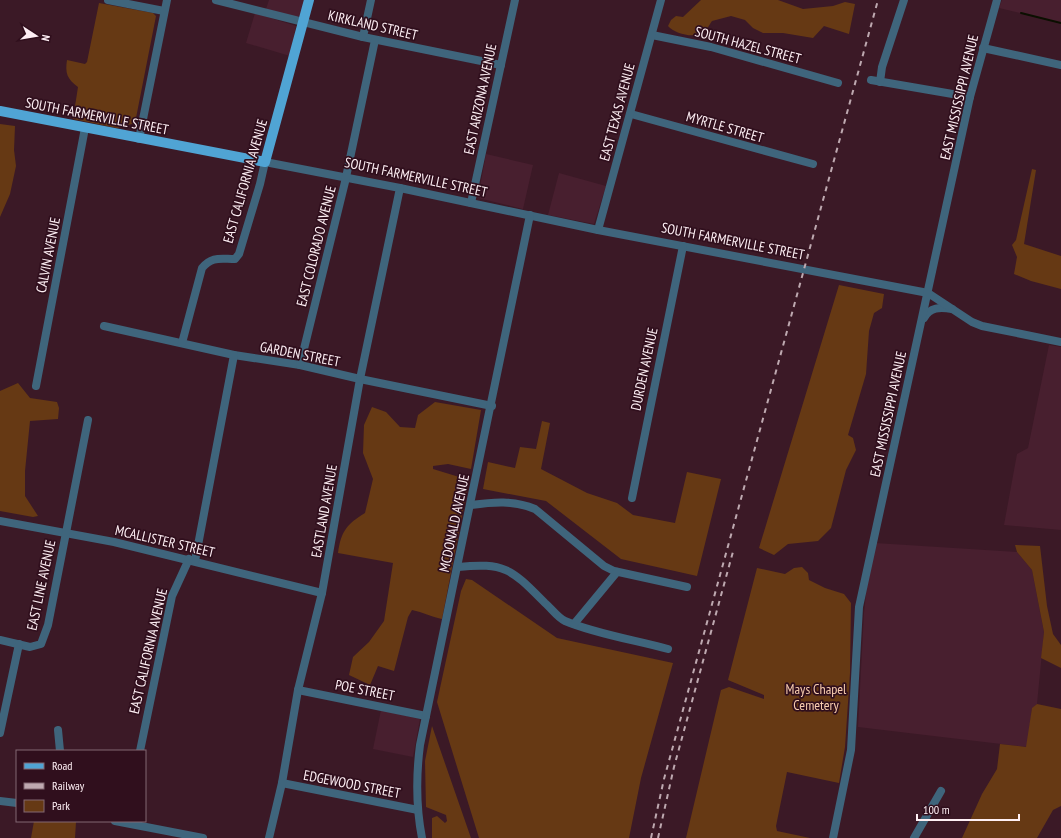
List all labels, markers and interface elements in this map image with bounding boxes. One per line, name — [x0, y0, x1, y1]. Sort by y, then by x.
street label: KIRKLAND STREET — [326, 6, 420, 44]
north arrow — [16, 16, 56, 56]
street label: SOUTH HAZEL STREET — [693, 22, 804, 68]
street label: EAST MISSISSIPPI AVENUE — [936, 33, 982, 161]
text: N — [38, 34, 53, 42]
street label: EAST ARIZONA AVENUE — [459, 42, 501, 156]
street label: EAST TEXAS AVENUE — [595, 61, 639, 163]
street label: SOUTH FARMERVILLE STREET — [24, 93, 171, 139]
street label: MYRTLE STREET — [684, 107, 766, 147]
street label: EAST CALIFORNIA AVENUE — [219, 117, 271, 245]
street label: SOUTH FARMERVILLE STREET — [343, 153, 490, 201]
street label: EAST COLORADO AVENUE — [292, 184, 340, 308]
street label: CALVIN AVENUE — [32, 216, 64, 294]
street label: SOUTH FARMERVILLE STREET — [660, 218, 807, 264]
street label: DURDEN AVENUE — [626, 326, 662, 412]
street label: GARDEN STREET — [258, 337, 342, 371]
street label: EAST MISSISSIPPI AVENUE — [866, 350, 910, 478]
street label: EASTLAND AVENUE — [307, 463, 341, 559]
street label: MCDONALD AVENUE — [435, 472, 473, 574]
street label: MCALLISTER STREET — [113, 521, 217, 561]
street label: EAST LINE AVENUE — [23, 538, 59, 632]
street label: EAST CALIFORNIA AVENUE — [125, 586, 171, 716]
street label: POE STREET — [334, 675, 397, 705]
park label: Mays Chapel Cemetery — [786, 680, 847, 714]
legend — [16, 750, 146, 822]
text: Road — [52, 758, 72, 773]
street label: EDGEWOOD STREET — [302, 766, 403, 802]
text: Railway — [52, 778, 85, 793]
scale bar — [917, 796, 1019, 822]
text: Park — [52, 798, 70, 813]
text: 100 m — [923, 802, 950, 817]

